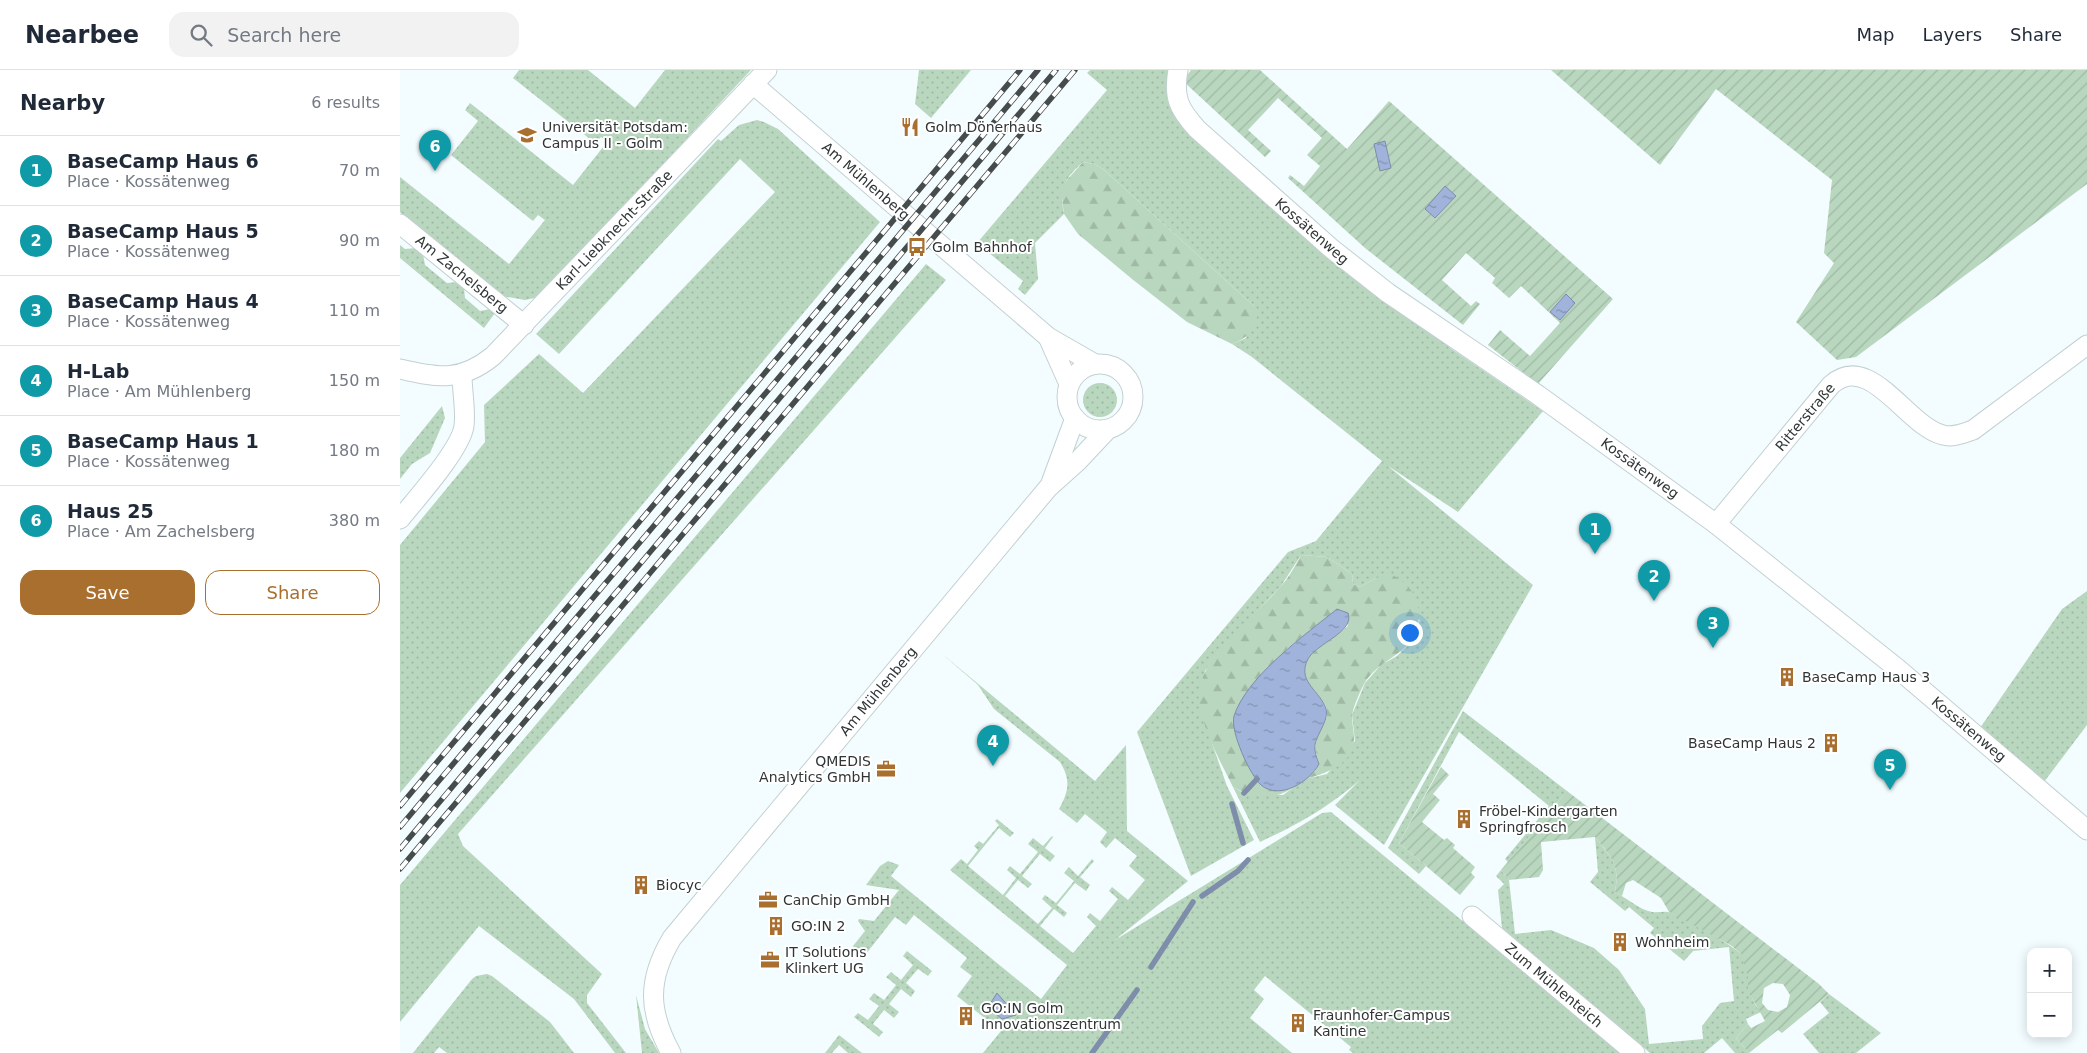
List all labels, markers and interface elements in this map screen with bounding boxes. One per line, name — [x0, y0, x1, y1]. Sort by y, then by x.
search box — [169, 12, 519, 57]
text: Nearbee — [25, 21, 139, 49]
icon: search — [187, 21, 215, 49]
text: Search here — [227, 24, 341, 46]
text: Map — [1856, 24, 1894, 45]
text: Layers — [1922, 24, 1982, 45]
text: Share — [2010, 24, 2062, 45]
text: Nearby — [20, 91, 105, 115]
text: 6 results — [311, 93, 380, 112]
restaurant icon: Golm Dönerhaus — [899, 116, 921, 138]
place label: Universität Potsdam: Campus II - Golm — [542, 119, 688, 151]
place label: Golm Dönerhaus — [925, 119, 1042, 135]
school or university icon: Universität Potsdam: Campus II - Golm — [516, 124, 538, 146]
pin: 6 — [419, 130, 451, 171]
street label: Am Mühlenberg — [819, 139, 913, 223]
text: BaseCamp Haus 6 — [67, 150, 259, 172]
text: 1 — [30, 161, 42, 180]
text: 70 m — [339, 161, 380, 180]
street label: Karl-Liebknecht-Straße — [553, 167, 675, 293]
text: Place · Kossätenweg — [67, 172, 230, 191]
street label: Kossätenweg — [1272, 195, 1352, 267]
text: BaseCamp Haus 5 — [67, 220, 259, 242]
text: 2 — [30, 231, 42, 250]
text: 90 m — [339, 231, 380, 250]
street label: Am Zachelsberg — [413, 232, 511, 316]
bus stop icon: Golm Bahnhof — [906, 236, 928, 258]
place label: Golm Bahnhof — [932, 239, 1033, 255]
text: Place · Kossätenweg — [67, 242, 230, 261]
text: BaseCamp Haus 4 — [67, 290, 259, 312]
text: 3 — [30, 301, 42, 320]
text: 110 m — [329, 301, 380, 320]
text: Place · Kossätenweg — [67, 312, 230, 331]
text: H-Lab — [67, 360, 129, 382]
text: 4 — [30, 371, 42, 390]
text: 150 m — [329, 371, 380, 390]
street label: Ritterstraße — [1772, 380, 1838, 454]
text: Place · Am Mühlenberg — [67, 382, 251, 401]
text: BaseCamp Haus 1 — [67, 430, 259, 452]
street label: Kossätenweg — [1598, 434, 1682, 502]
text: 5 — [30, 441, 42, 460]
text: 180 m — [329, 441, 380, 460]
text: Place · Kossätenweg — [67, 452, 230, 471]
text: Haus 25 — [67, 500, 154, 522]
text: 6 — [30, 511, 42, 530]
text: 380 m — [329, 511, 380, 530]
pin: 1 — [1579, 513, 1611, 554]
text: Place · Am Zachelsberg — [67, 522, 255, 541]
pin: 2 — [1638, 560, 1670, 601]
button: Save — [20, 570, 195, 615]
button: Share — [205, 570, 380, 615]
pin: 3 — [1697, 607, 1729, 648]
your location — [1397, 620, 1423, 646]
street label: Am Mühlenberg — [836, 643, 920, 739]
building icon: BaseCamp Haus 3 — [1776, 666, 1798, 688]
place label: BaseCamp Haus 3 — [1802, 669, 1930, 685]
street label: Kossätenweg — [1929, 693, 2009, 765]
pin: 4 — [977, 725, 1009, 766]
building icon: BaseCamp Haus 2 — [1820, 732, 1842, 754]
place label: BaseCamp Haus 2 — [1688, 735, 1816, 751]
pin: 5 — [1874, 749, 1906, 790]
place label: QMEDIS Analytics GmbH — [759, 753, 871, 785]
office icon: QMEDIS Analytics GmbH — [875, 758, 897, 780]
place label: Fröbel-Kindergarten Springfrosch — [1479, 803, 1618, 835]
building icon: Fröbel-Kindergarten Springfrosch — [1453, 808, 1475, 830]
building icon: Biocyc — [630, 874, 652, 896]
place label: Biocyc — [656, 877, 702, 893]
office icon: CanChip GmbH — [757, 889, 779, 911]
place label: CanChip GmbH — [783, 892, 890, 908]
building icon: GO:IN 2 — [765, 915, 787, 937]
place label: GO:IN 2 — [791, 918, 845, 934]
building icon: Wohnheim — [1609, 931, 1631, 953]
place label: Wohnheim — [1635, 934, 1709, 950]
street label: Zum Mühlenteich — [1502, 940, 1606, 1030]
place label: IT Solutions Klinkert UG — [785, 944, 866, 976]
map controls — [2027, 948, 2072, 1038]
button: + — [2027, 948, 2072, 993]
office icon: IT Solutions Klinkert UG — [759, 949, 781, 971]
button: − — [2027, 993, 2072, 1038]
place label: GO:IN Golm Innovationszentrum — [981, 1000, 1121, 1032]
building icon: GO:IN Golm Innovationszentrum — [955, 1005, 977, 1027]
place label: Fraunhofer-Campus Kantine — [1313, 1007, 1450, 1039]
building icon: Fraunhofer-Campus Kantine — [1287, 1012, 1309, 1034]

